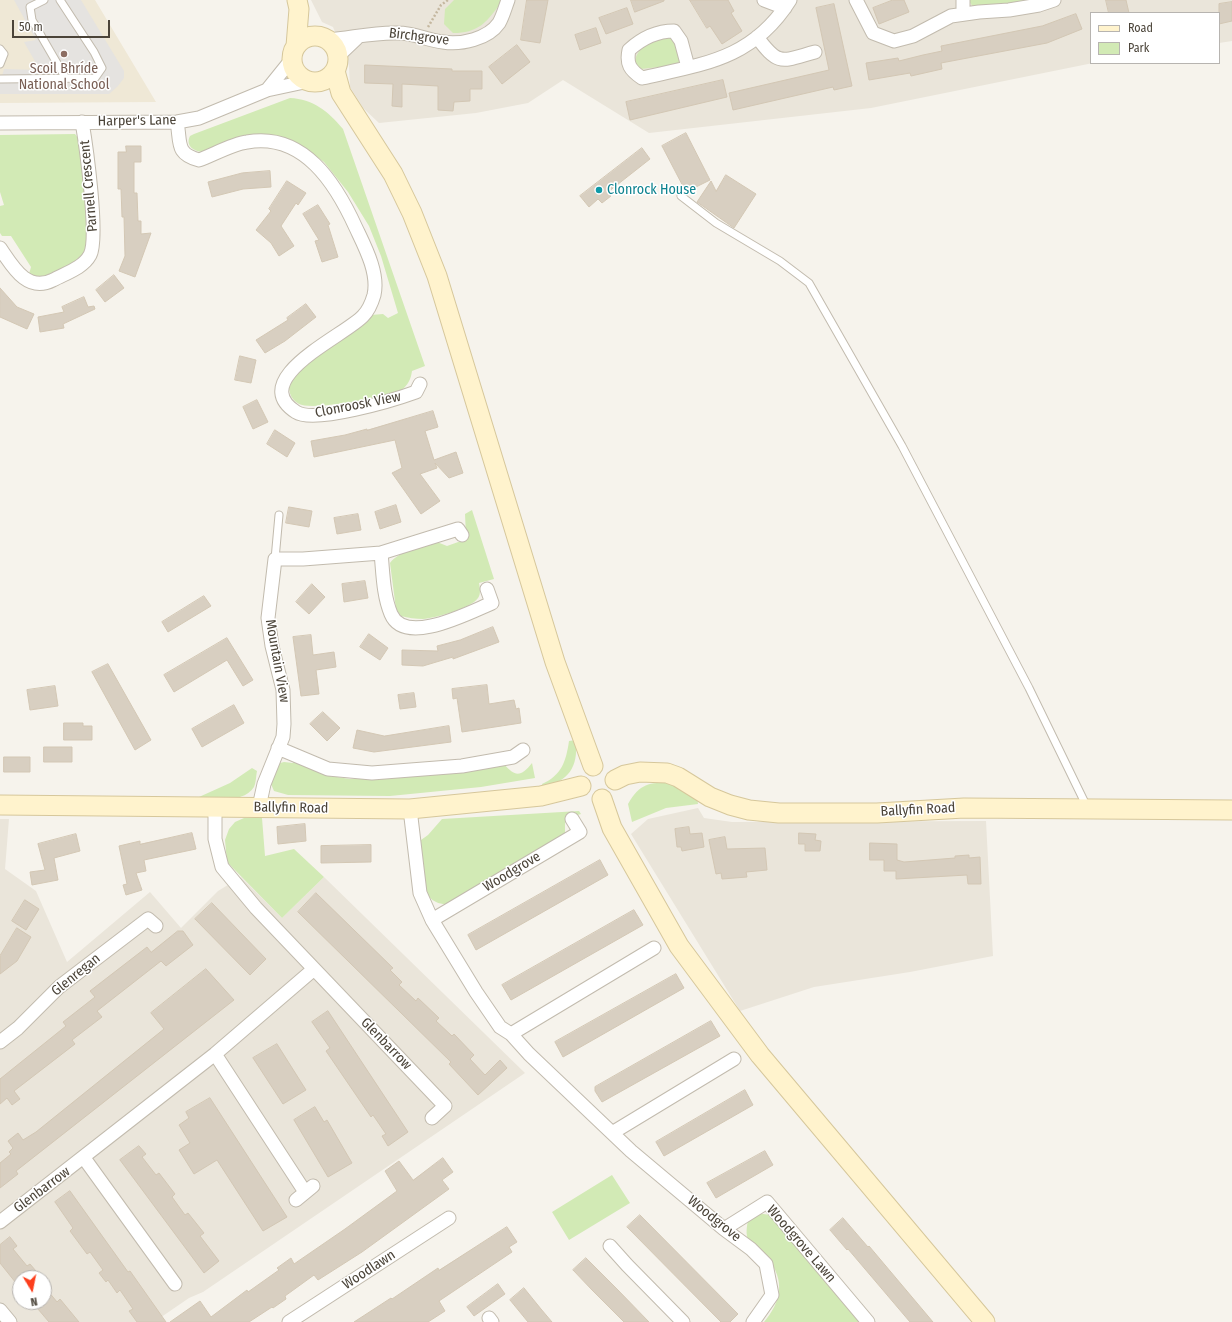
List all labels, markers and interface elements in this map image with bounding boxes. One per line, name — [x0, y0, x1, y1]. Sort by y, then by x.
scale bar — [14, 12, 112, 38]
legend — [1090, 12, 1220, 64]
text: 50 m — [19, 20, 43, 34]
text: Road — [1128, 21, 1153, 35]
street label: Birchgrove — [388, 25, 450, 49]
text: Park — [1128, 41, 1149, 55]
marker: Scoil Bhríde National School — [59, 49, 69, 59]
place label: Scoil Bhríde National School — [19, 61, 109, 94]
street label: Harper's Lane — [97, 112, 177, 130]
street label: Parnell Crescent — [77, 139, 101, 233]
place label: Clonrock House — [607, 182, 696, 198]
marker: Clonrock House — [594, 185, 604, 195]
street label: Clonroosk View — [314, 388, 402, 422]
street label: Mountain View — [261, 618, 293, 704]
street label: Ballyfin Road — [253, 799, 329, 817]
street label: Ballyfin Road — [880, 800, 956, 820]
street label: Woodgrove — [480, 848, 544, 896]
street label: Glenregan — [48, 950, 104, 1000]
street label: Glenbarrow — [357, 1014, 415, 1074]
street label: Glenbarrow — [11, 1163, 73, 1217]
street label: Woodgrove — [684, 1192, 744, 1246]
street label: Woodgrove Lawn — [763, 1202, 839, 1286]
street label: Woodlawn — [339, 1247, 399, 1293]
north arrow — [12, 1270, 52, 1310]
text: N — [30, 1294, 38, 1308]

